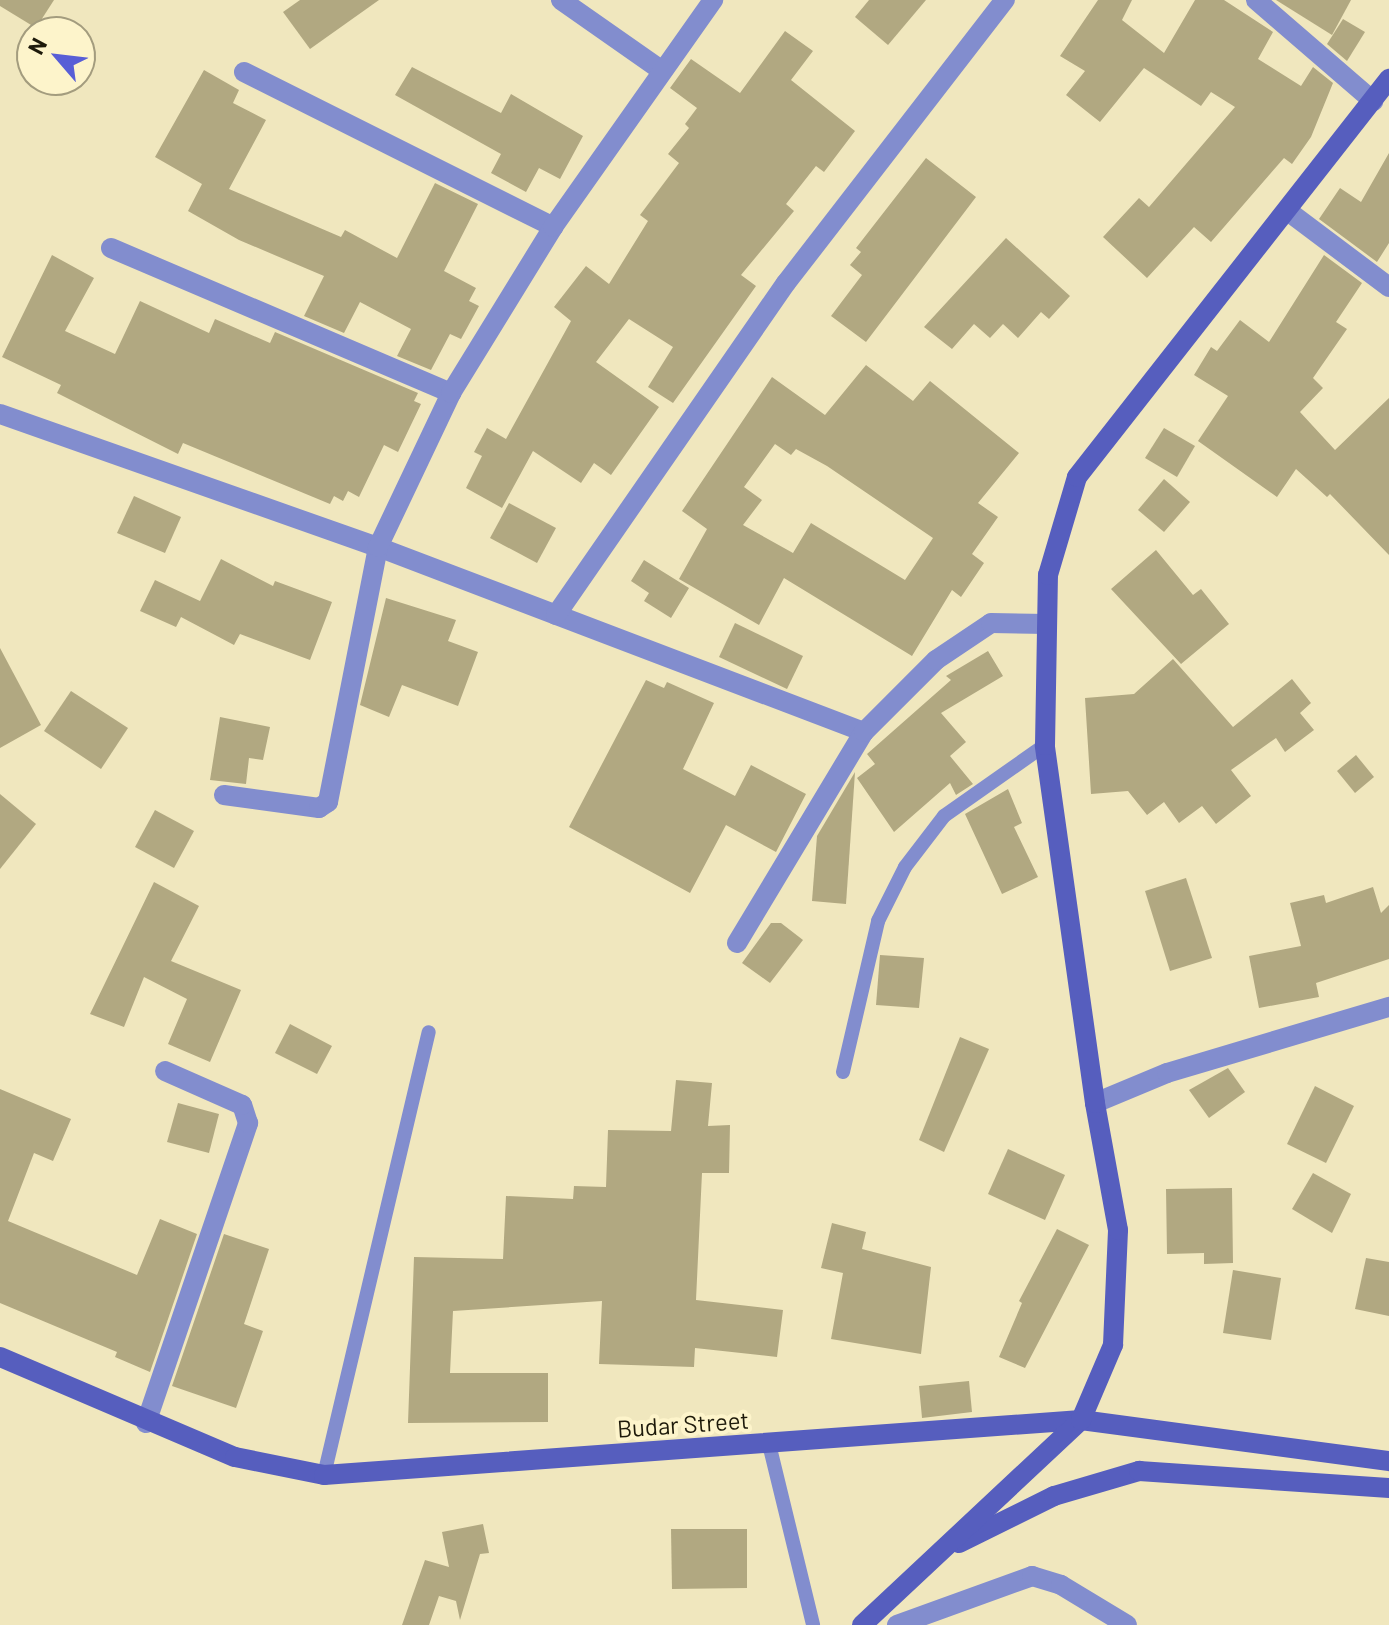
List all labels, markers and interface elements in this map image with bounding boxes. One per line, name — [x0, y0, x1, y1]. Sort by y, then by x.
north arrow — [16, 16, 96, 96]
text: N — [22, 33, 51, 58]
street label: Budar Street — [616, 1405, 750, 1443]

